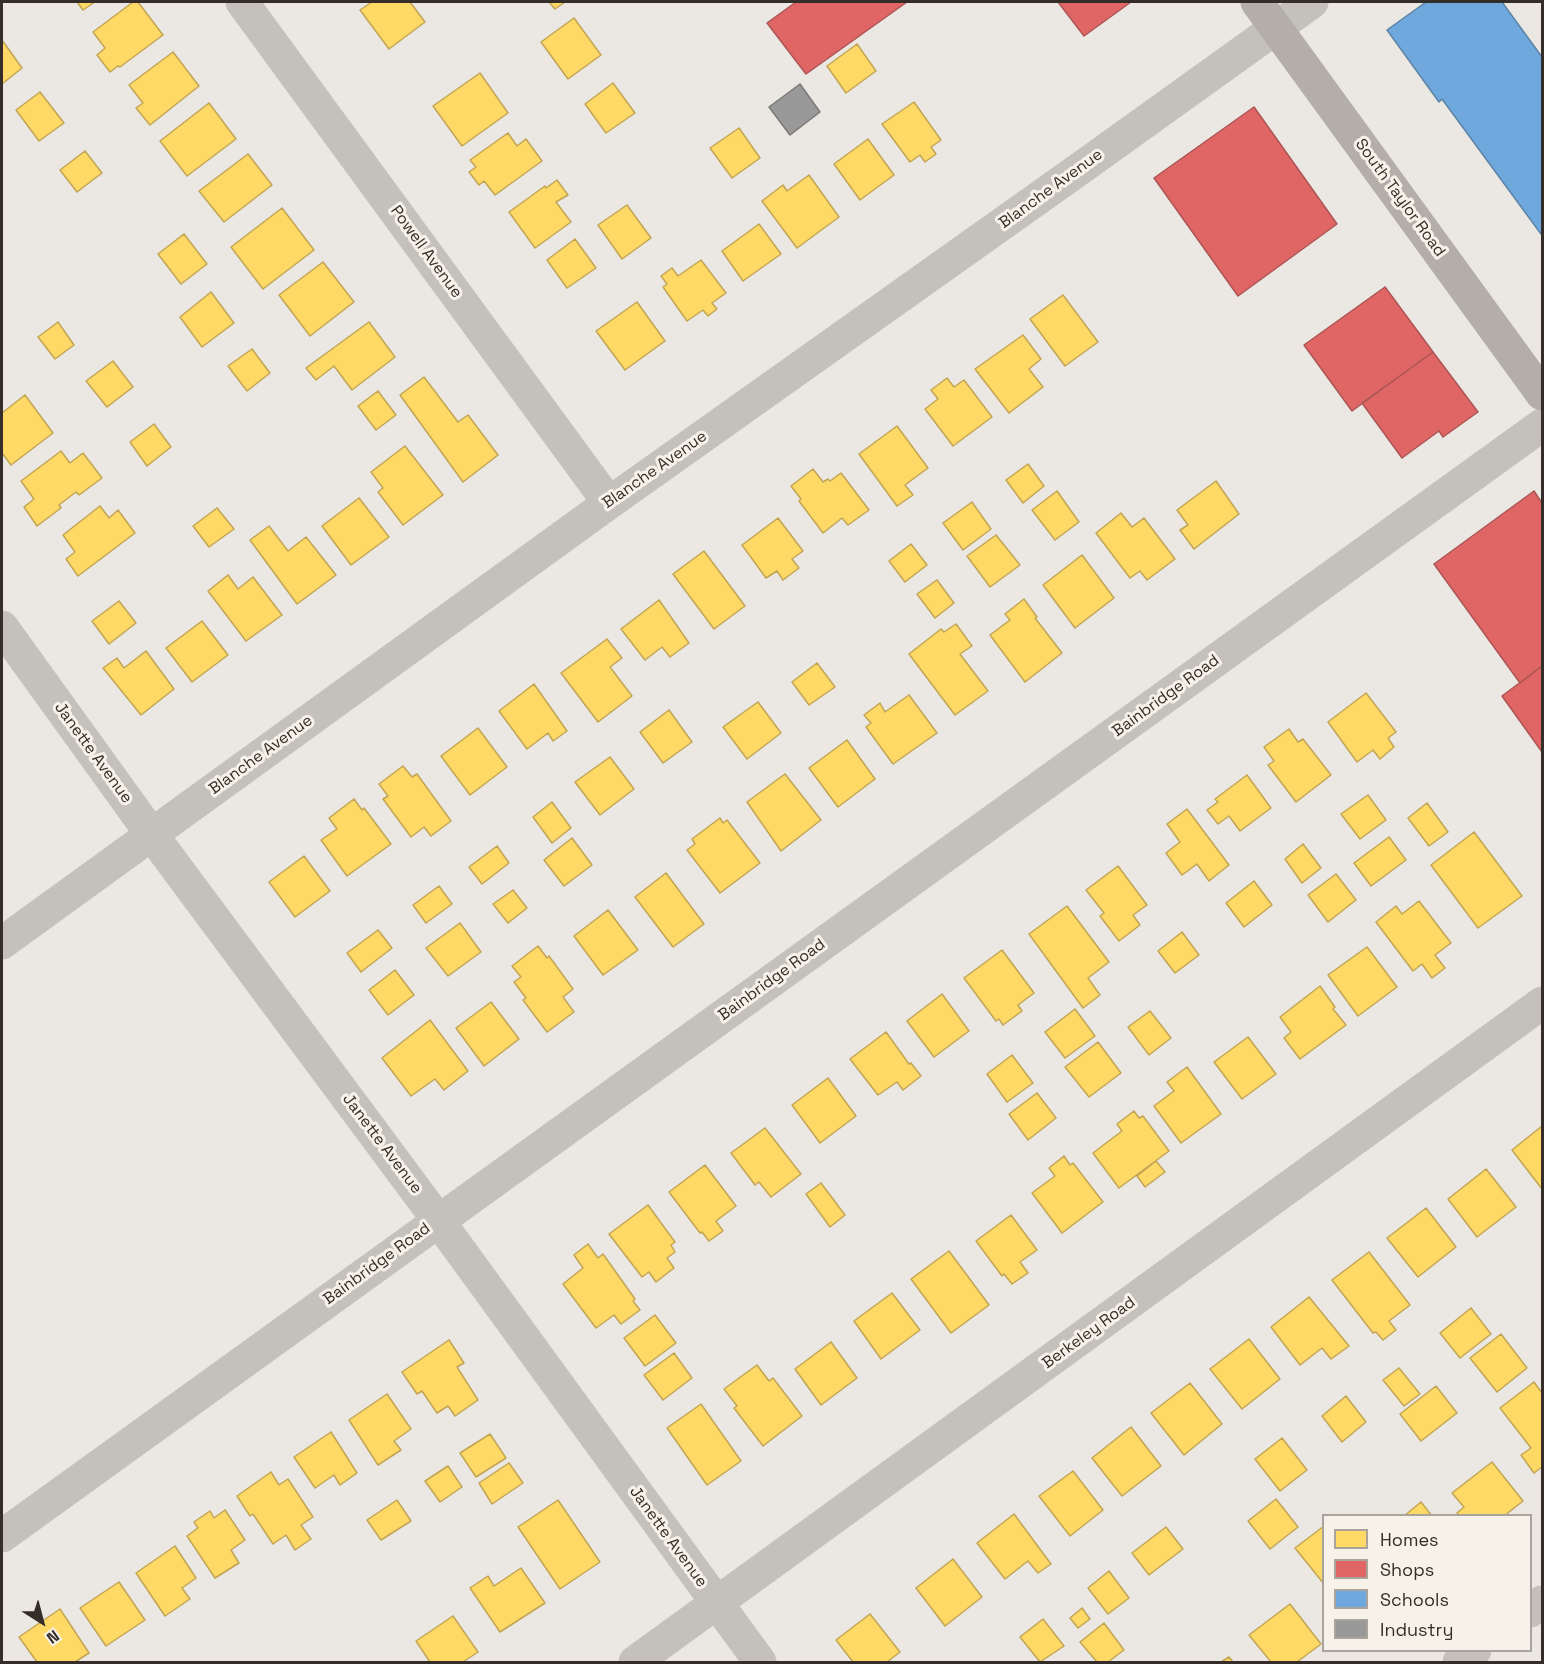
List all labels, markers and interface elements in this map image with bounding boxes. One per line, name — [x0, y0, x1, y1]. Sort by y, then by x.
street label: South Taylor Road — [1351, 135, 1449, 261]
street label: Blanche Avenue — [996, 145, 1106, 233]
street label: Powell Avenue — [386, 202, 466, 302]
street label: Blanche Avenue — [599, 427, 711, 513]
street label: Bainbridge Road — [1109, 651, 1223, 741]
street label: Janette Avenue — [50, 699, 136, 807]
street label: Blanche Avenue — [206, 711, 316, 799]
street label: Bainbridge Road — [715, 935, 829, 1025]
street label: Janette Avenue — [338, 1090, 426, 1198]
street label: Bainbridge Road — [320, 1219, 434, 1309]
street label: Berkeley Road — [1039, 1293, 1139, 1373]
street label: Janette Avenue — [625, 1483, 711, 1591]
legend — [1322, 1514, 1532, 1652]
text: Homes — [1380, 1528, 1439, 1551]
text: Shops — [1380, 1558, 1434, 1581]
text: Schools — [1380, 1588, 1449, 1611]
north arrow — [12, 1592, 72, 1652]
text: Industry — [1380, 1618, 1453, 1641]
text: N — [42, 1625, 63, 1649]

